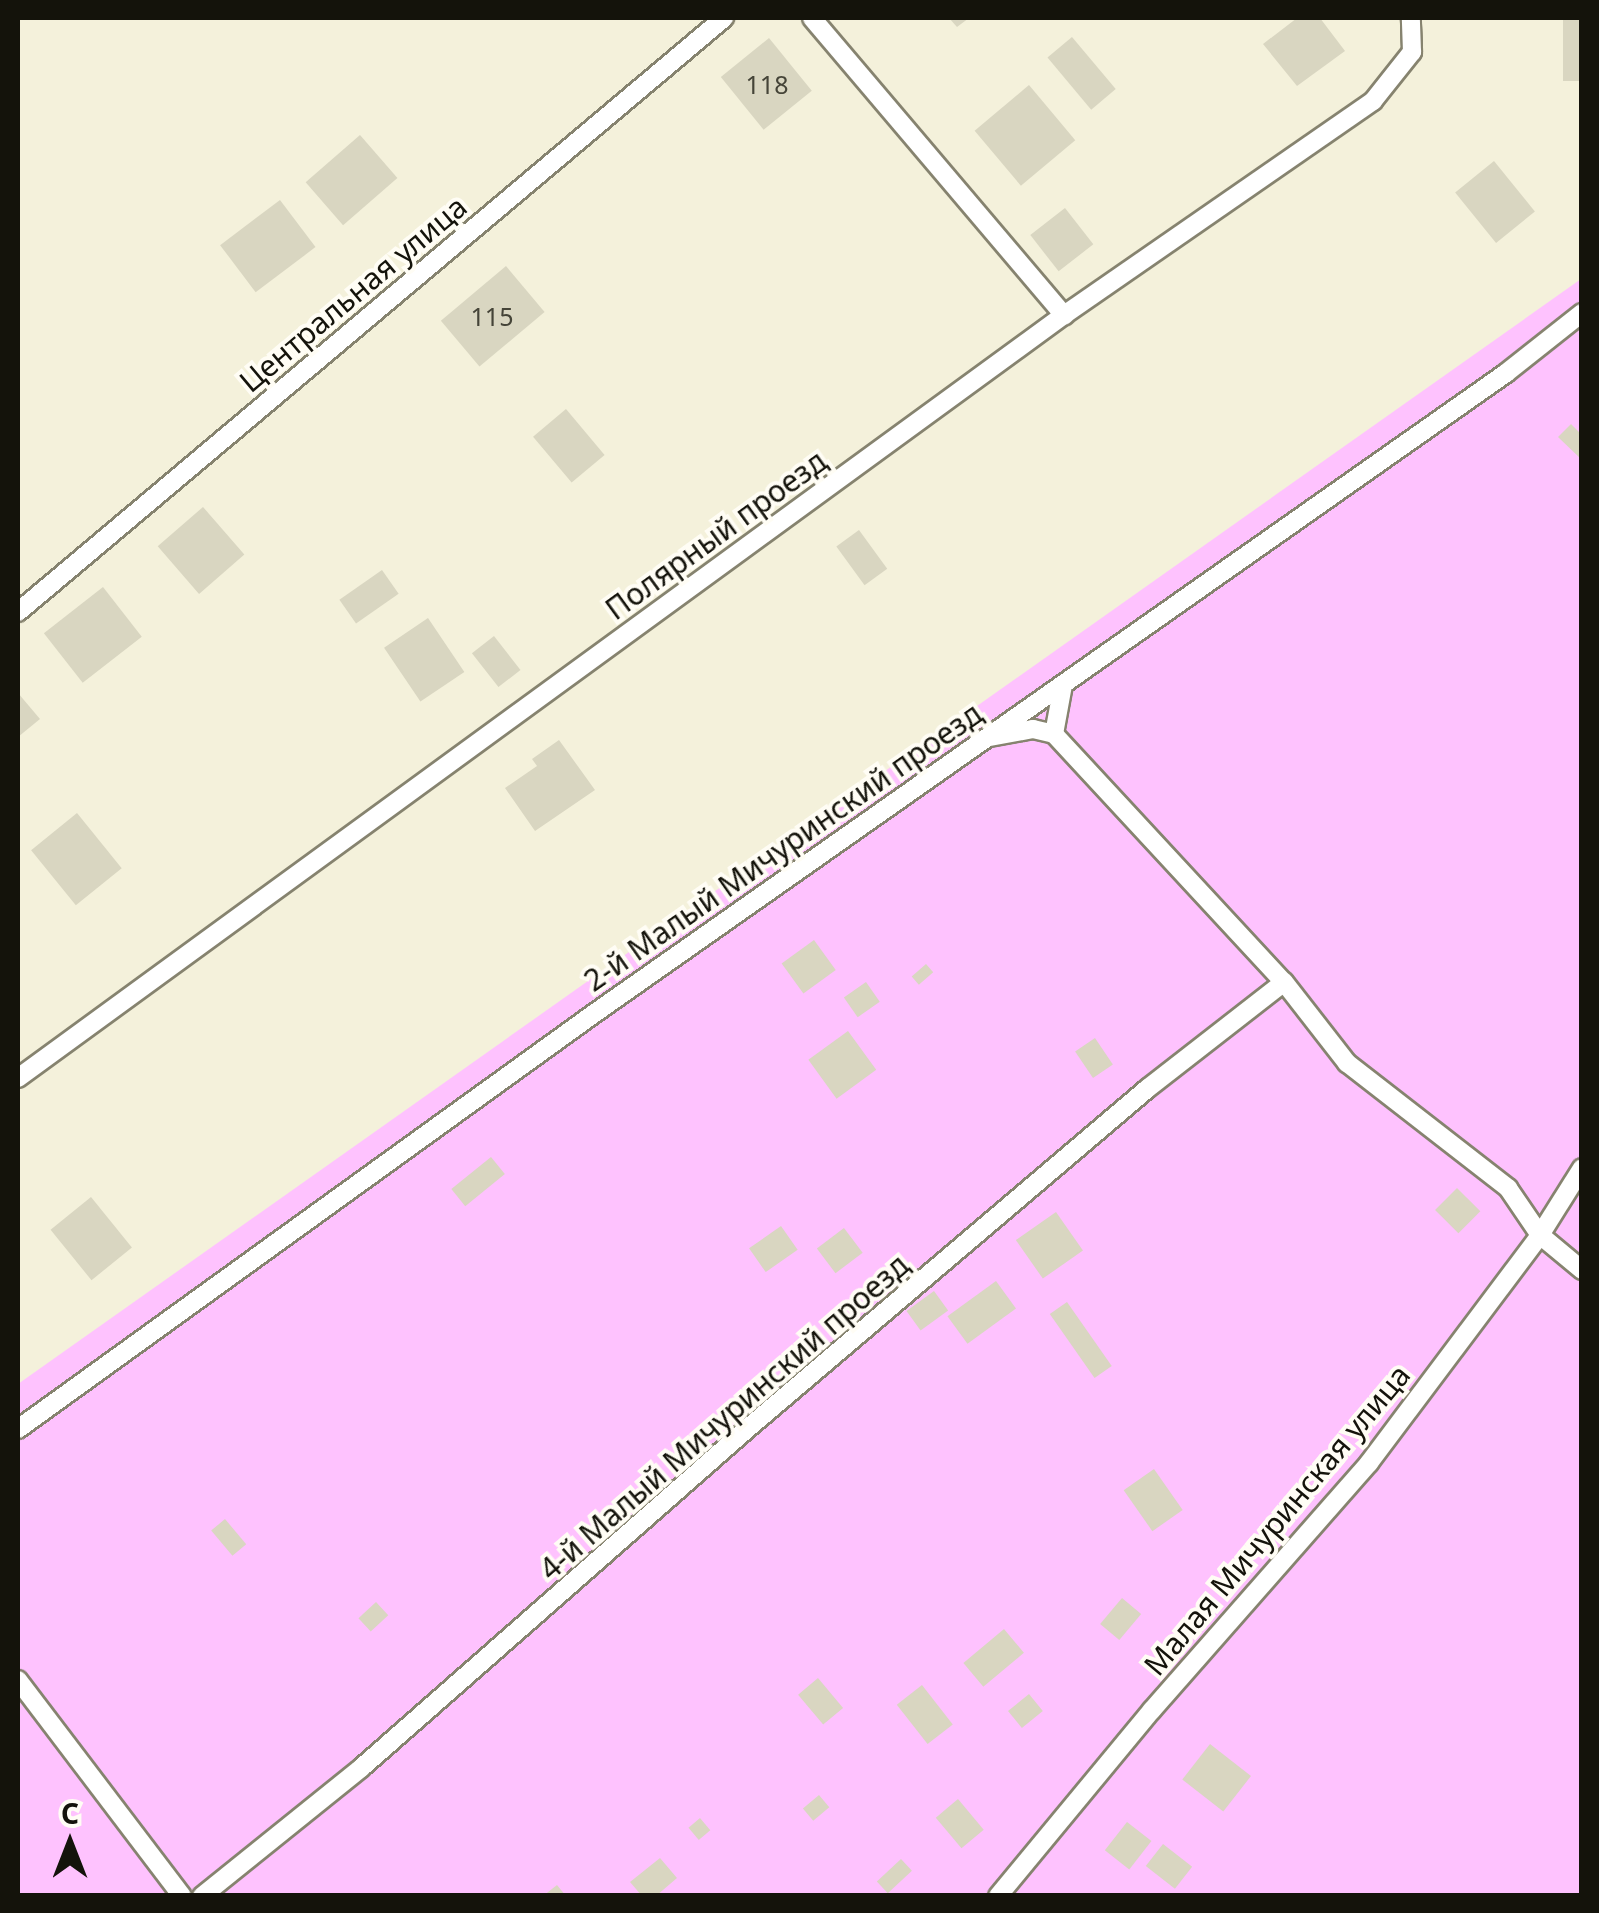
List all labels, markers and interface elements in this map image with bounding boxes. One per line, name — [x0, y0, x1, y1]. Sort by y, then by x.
house number: 118 — [746, 69, 788, 99]
street label: Центральная улица — [232, 189, 474, 399]
house number: 115 — [471, 301, 513, 331]
street label: Полярный проезд — [599, 443, 833, 627]
street label: 2-й Малый Мичуринский проезд — [577, 695, 989, 999]
street label: 4-й Малый Мичуринский проезд — [532, 1247, 916, 1587]
street label: Малая Мичуринская улица — [1136, 1357, 1418, 1683]
north arrow — [20, 1793, 120, 1893]
text: С — [61, 1794, 79, 1832]

